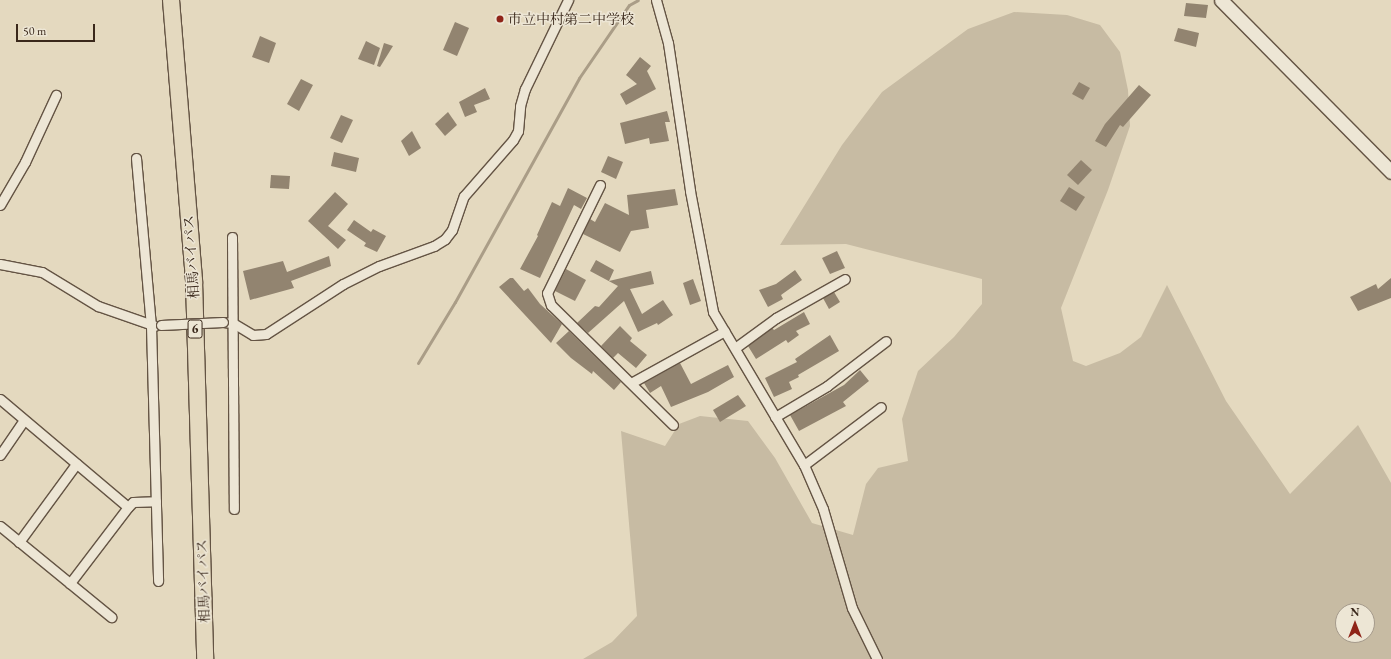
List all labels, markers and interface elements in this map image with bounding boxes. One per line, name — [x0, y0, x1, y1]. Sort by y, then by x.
place label: 市立中村第二中学校 — [508, 11, 634, 27]
marker: 市立中村第二中学校 — [495, 14, 505, 24]
scale bar — [18, 16, 97, 42]
text: 50 m — [23, 23, 46, 39]
street label: 相馬バイパス — [180, 215, 202, 299]
road number: 6 — [187, 318, 203, 340]
street label: 相馬バイパス — [193, 539, 213, 623]
north arrow — [1335, 603, 1375, 643]
text: N — [1351, 605, 1359, 619]

